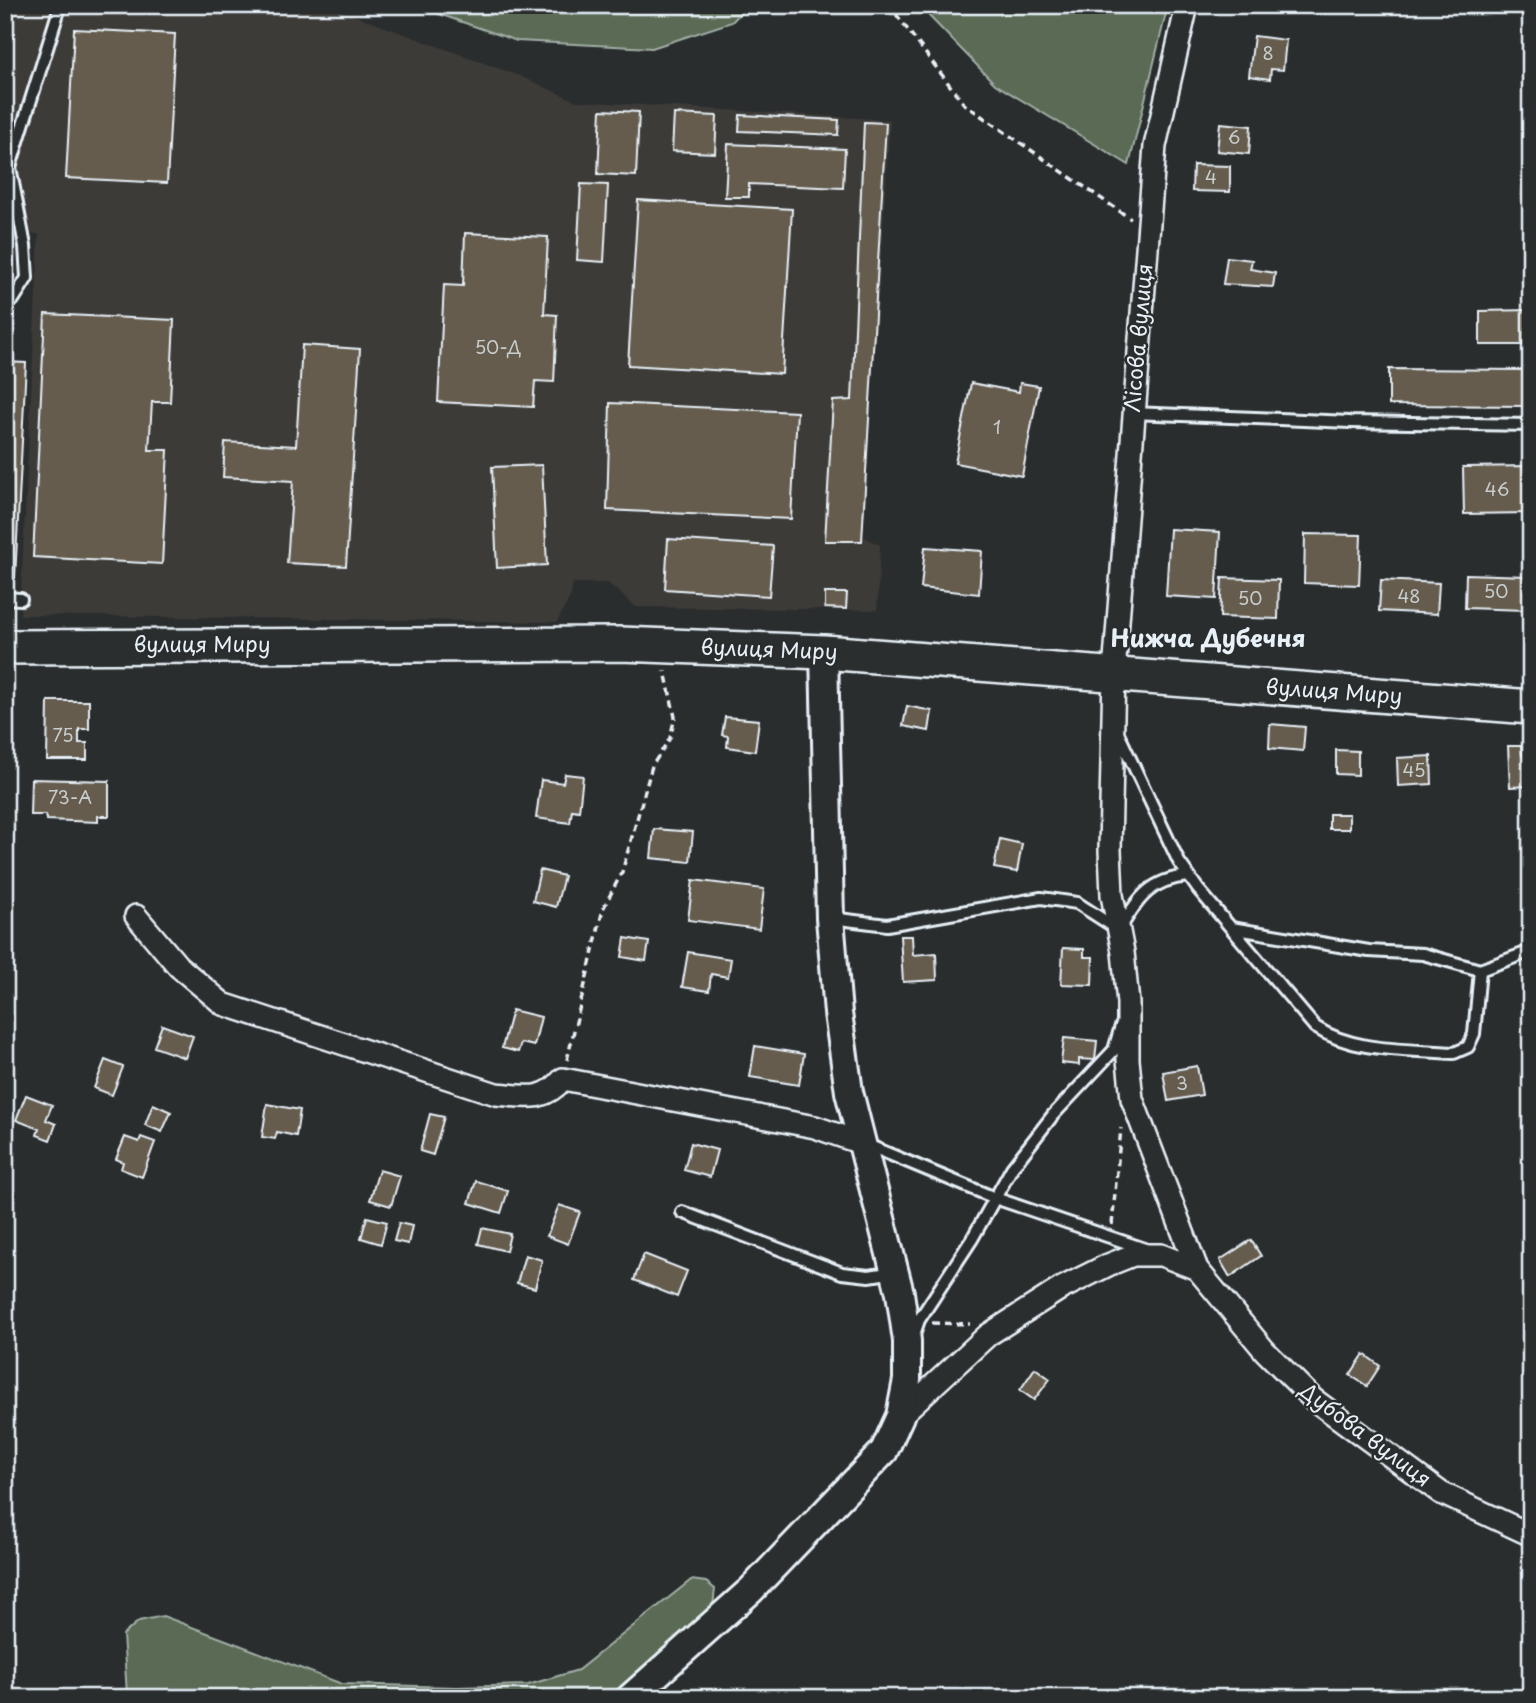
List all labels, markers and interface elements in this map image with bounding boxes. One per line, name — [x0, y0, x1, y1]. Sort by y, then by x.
house number: 8 — [1262, 39, 1274, 66]
house number: 6 — [1228, 123, 1240, 150]
house number: 4 — [1205, 163, 1217, 190]
street label: Лісова вулиця — [1115, 262, 1159, 413]
house number: 50-Д — [475, 333, 521, 360]
house number: 1 — [993, 413, 1001, 440]
house number: 46 — [1485, 475, 1509, 502]
house number: 50 — [1484, 577, 1508, 604]
house number: 48 — [1397, 582, 1421, 609]
house number: 50 — [1238, 584, 1262, 611]
district label: Нижча Дубечня — [1110, 619, 1306, 655]
street label: вулиця Миру — [134, 627, 270, 659]
street label: вулиця Миру — [700, 630, 838, 666]
street label: вулиця Миру — [1265, 669, 1403, 711]
house number: 75 — [53, 721, 74, 748]
house number: 45 — [1403, 756, 1426, 783]
house number: 73-А — [48, 783, 92, 810]
house number: 3 — [1176, 1069, 1188, 1096]
street label: Дубова вулиця — [1293, 1373, 1439, 1494]

